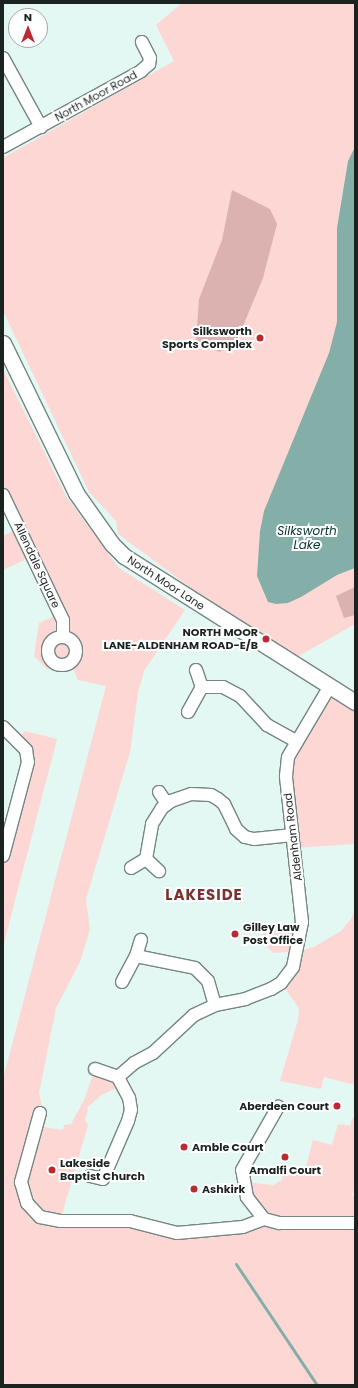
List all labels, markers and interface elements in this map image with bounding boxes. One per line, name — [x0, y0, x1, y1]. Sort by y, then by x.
north arrow — [8, 8, 48, 48]
text: N — [24, 9, 32, 25]
street label: North Moor Road — [53, 68, 139, 124]
place label: Silksworth Sports Complex — [162, 325, 252, 351]
marker: Silksworth Sports Complex — [255, 333, 265, 343]
street label: Allendale Square — [11, 520, 63, 610]
water label: Silksworth Lake — [277, 524, 337, 552]
street label: North Moor Lane — [125, 553, 207, 613]
place label: NORTH MOOR LANE-ALDENHAM ROAD-E/B — [103, 626, 258, 652]
marker: NORTH MOOR LANE-ALDENHAM ROAD-E/B — [261, 634, 271, 644]
street label: Aldenham Road — [281, 792, 305, 882]
district label: LAKESIDE — [165, 886, 243, 904]
place label: Gilley Law Post Office — [243, 921, 303, 947]
marker: Gilley Law Post Office — [230, 929, 240, 939]
place label: Aberdeen Court — [239, 1099, 329, 1113]
marker: Aberdeen Court — [332, 1101, 342, 1111]
place label: Amble Court — [192, 1140, 264, 1154]
marker: Amble Court — [179, 1142, 189, 1152]
marker: Amalfi Court — [280, 1152, 290, 1162]
place label: Lakeside Baptist Church — [60, 1157, 145, 1183]
place label: Amalfi Court — [249, 1163, 321, 1177]
marker: Lakeside Baptist Church — [47, 1165, 57, 1175]
place label: Ashkirk — [202, 1182, 245, 1196]
marker: Ashkirk — [189, 1184, 199, 1194]

